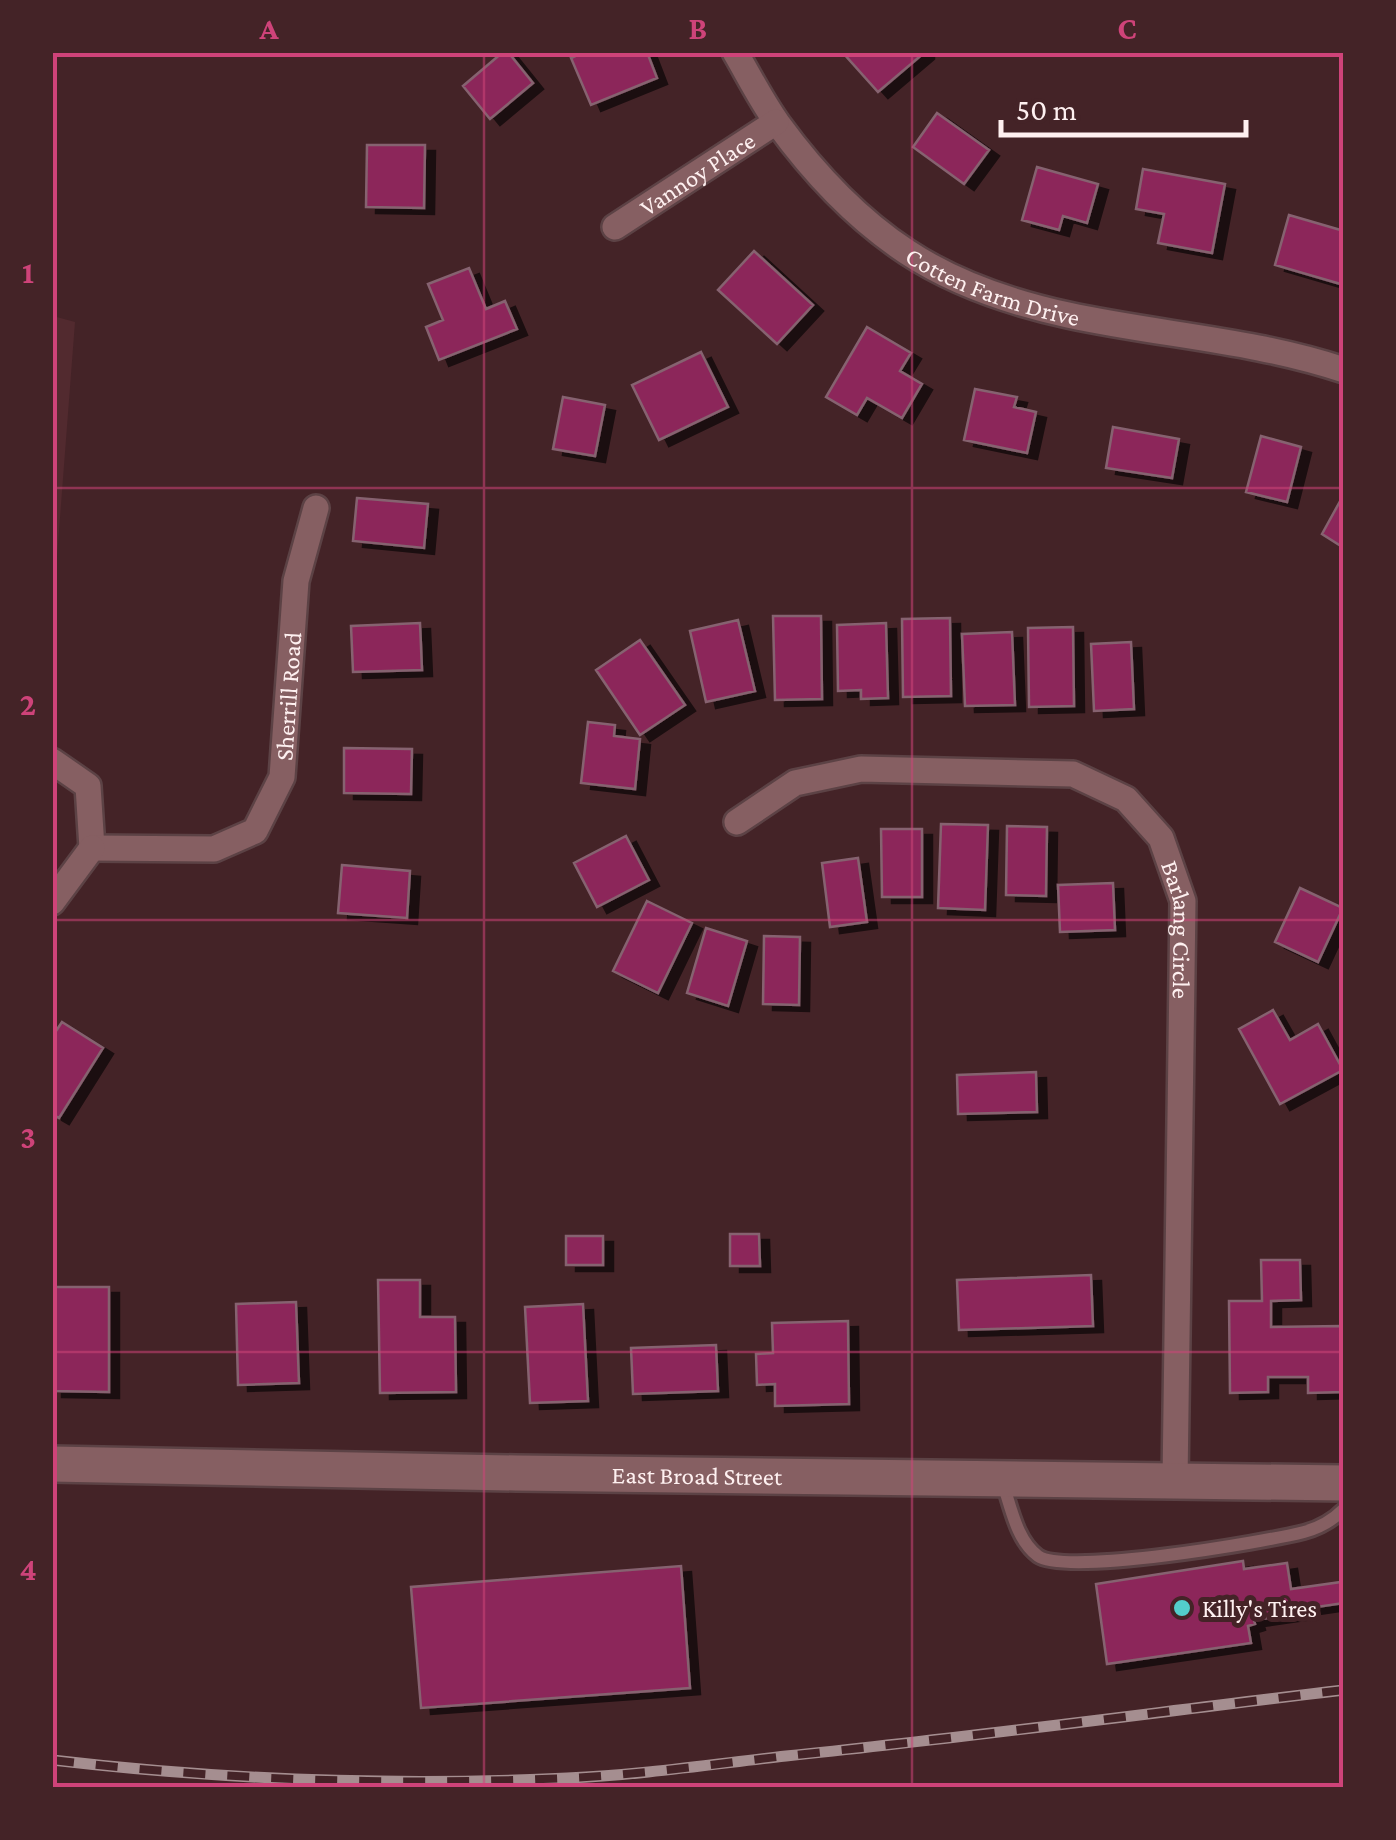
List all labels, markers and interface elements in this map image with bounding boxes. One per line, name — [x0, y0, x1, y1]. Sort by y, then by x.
text: A — [258, 10, 279, 46]
text: B — [689, 10, 707, 46]
text: C — [1117, 10, 1137, 46]
scale bar — [1001, 75, 1246, 137]
text: 50 m — [1016, 93, 1077, 126]
street label: Vannoy Place — [635, 126, 760, 221]
street label: Cotten Farm Drive — [901, 242, 1082, 331]
text: 1 — [22, 254, 34, 290]
street label: Sherrill Road — [270, 631, 306, 762]
text: 2 — [20, 686, 36, 722]
street label: Barlang Circle — [1156, 857, 1196, 999]
text: 3 — [20, 1119, 36, 1155]
street label: East Broad Street — [612, 1461, 783, 1490]
text: 4 — [19, 1551, 37, 1587]
place label: Killy's Tires — [1202, 1595, 1317, 1623]
marker: Killy's Tires — [1171, 1597, 1193, 1619]

